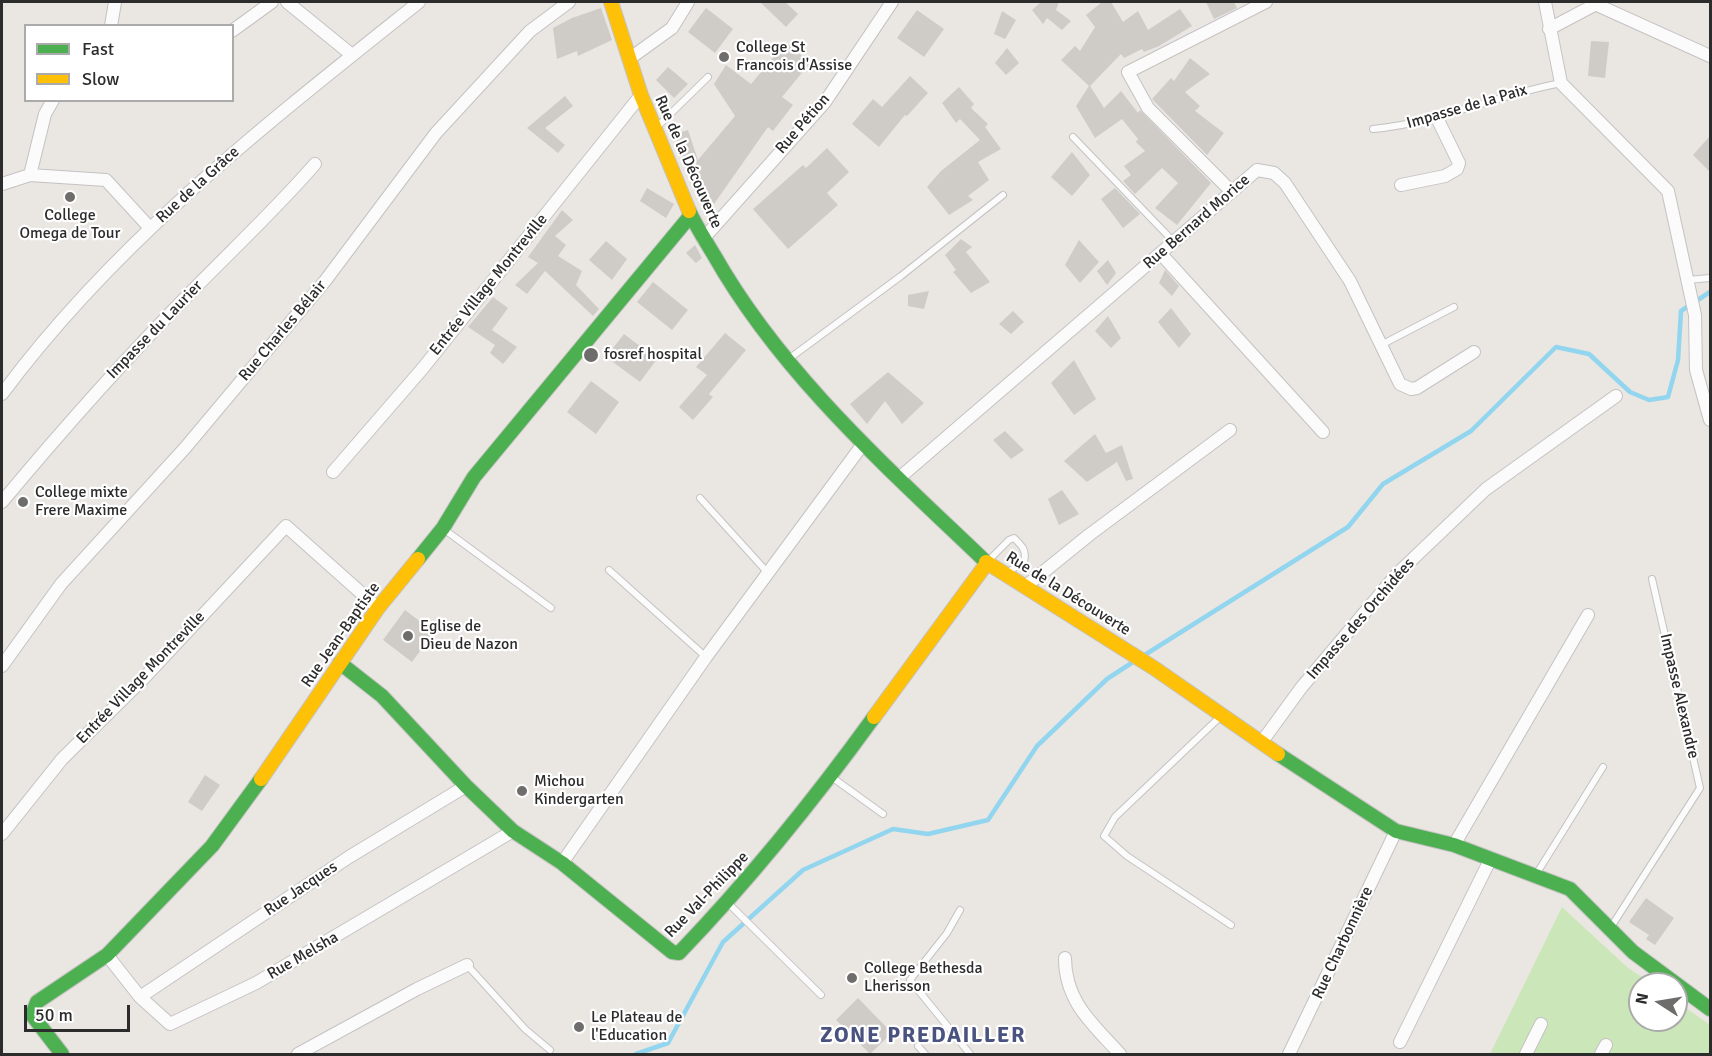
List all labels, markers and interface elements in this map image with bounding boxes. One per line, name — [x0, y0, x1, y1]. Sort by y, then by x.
legend — [24, 24, 234, 102]
text: Fast — [82, 38, 114, 60]
place label: College St Francois d'Assise — [736, 38, 852, 76]
marker: College St Francois d'Assise — [717, 50, 731, 64]
text: Slow — [82, 68, 119, 90]
street label: Impasse de la Paix — [1405, 81, 1529, 133]
street label: Rue Pétion — [772, 90, 834, 158]
street label: Rue de la Découverte — [650, 93, 726, 231]
street label: Rue de la Grâce — [152, 143, 244, 227]
street label: Rue Bernard Morice — [1140, 171, 1254, 273]
marker: College Omega de Tour — [63, 190, 77, 204]
place label: College Omega de Tour — [20, 206, 120, 244]
street label: Entrée Village Montreville — [426, 210, 552, 360]
street label: Impasse du Laurier — [103, 277, 207, 383]
street label: Rue Charles Bélair — [235, 277, 331, 385]
place label: fosref hospital — [604, 345, 702, 365]
marker: fosref hospital — [582, 346, 600, 364]
place label: College mixte Frere Maxime — [35, 483, 128, 521]
marker: College mixte Frere Maxime — [16, 495, 30, 509]
street label: Rue de la Découverte — [1002, 548, 1134, 640]
street label: Impasse des Orchidées — [1303, 554, 1419, 684]
street label: Rue Jean-Baptiste — [298, 579, 384, 691]
street label: Entrée Village Montreville — [73, 608, 209, 748]
place label: Eglise de Dieu de Nazon — [420, 617, 518, 655]
marker: Eglise de Dieu de Nazon — [401, 629, 415, 643]
street label: Impasse Alexandre — [1655, 632, 1703, 760]
place label: Michou Kindergarten — [534, 772, 624, 810]
marker: Michou Kindergarten — [515, 784, 529, 798]
street label: Rue Val-Philippe — [661, 848, 753, 942]
street label: Rue Jacques — [261, 858, 341, 920]
street label: Rue Charbonnière — [1309, 884, 1377, 1002]
street label: Rue Melsha — [264, 928, 342, 984]
place label: College Bethesda Lherisson — [864, 959, 983, 997]
marker: College Bethesda Lherisson — [845, 971, 859, 985]
north arrow — [1628, 972, 1688, 1032]
text: N — [1631, 991, 1653, 1006]
scale bar — [27, 993, 134, 1031]
text: 50 m — [35, 1004, 73, 1026]
place label: Le Plateau de l'Education — [591, 1008, 683, 1046]
marker: Le Plateau de l'Education — [572, 1020, 586, 1034]
district label: ZONE PREDAILLER — [820, 1023, 1026, 1049]

